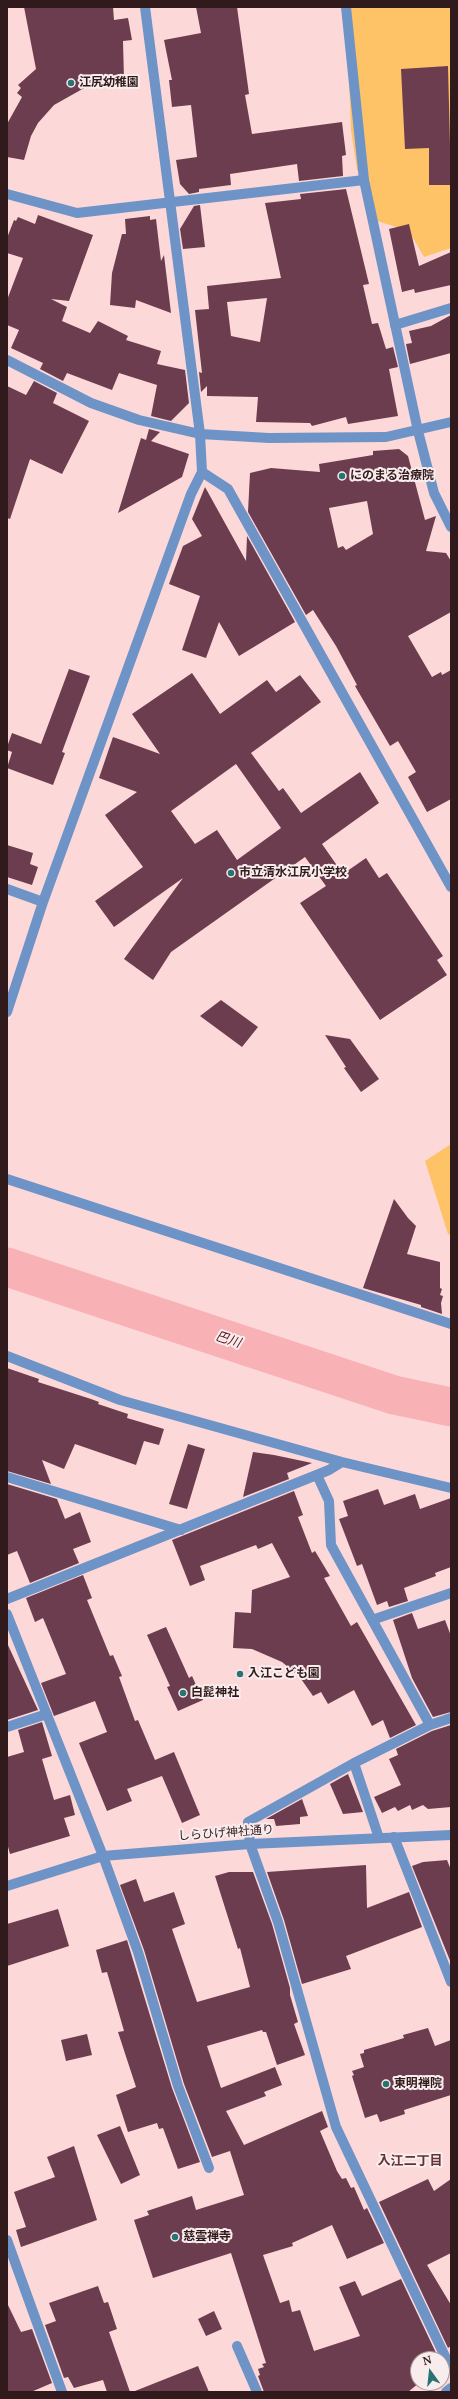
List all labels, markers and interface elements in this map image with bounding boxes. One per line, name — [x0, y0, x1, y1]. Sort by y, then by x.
place label: 江尻幼稚園 — [79, 76, 139, 90]
marker: 江尻幼稚園 — [66, 78, 76, 88]
place label: にのまる治療院 — [350, 469, 434, 483]
marker: にのまる治療院 — [337, 471, 347, 481]
place label: 市立清水江尻小学校 — [239, 866, 347, 880]
marker: 市立清水江尻小学校 — [226, 868, 236, 878]
water label: 巴川 — [213, 1329, 243, 1351]
place label: 入江こども園 — [248, 1667, 320, 1681]
marker: 入江こども園 — [235, 1669, 245, 1679]
place label: 白髭神社 — [191, 1686, 239, 1700]
marker: 白髭神社 — [178, 1688, 188, 1698]
street label: しらひげ神社通り — [178, 1822, 274, 1844]
place label: 東明禅院 — [394, 2077, 442, 2091]
marker: 東明禅院 — [381, 2079, 391, 2089]
district label: 入江二丁目 — [378, 2153, 442, 2169]
place label: 慈雲禅寺 — [183, 2230, 231, 2244]
marker: 慈雲禅寺 — [170, 2232, 180, 2242]
north arrow — [410, 2351, 450, 2391]
text: N — [421, 2352, 433, 2368]

